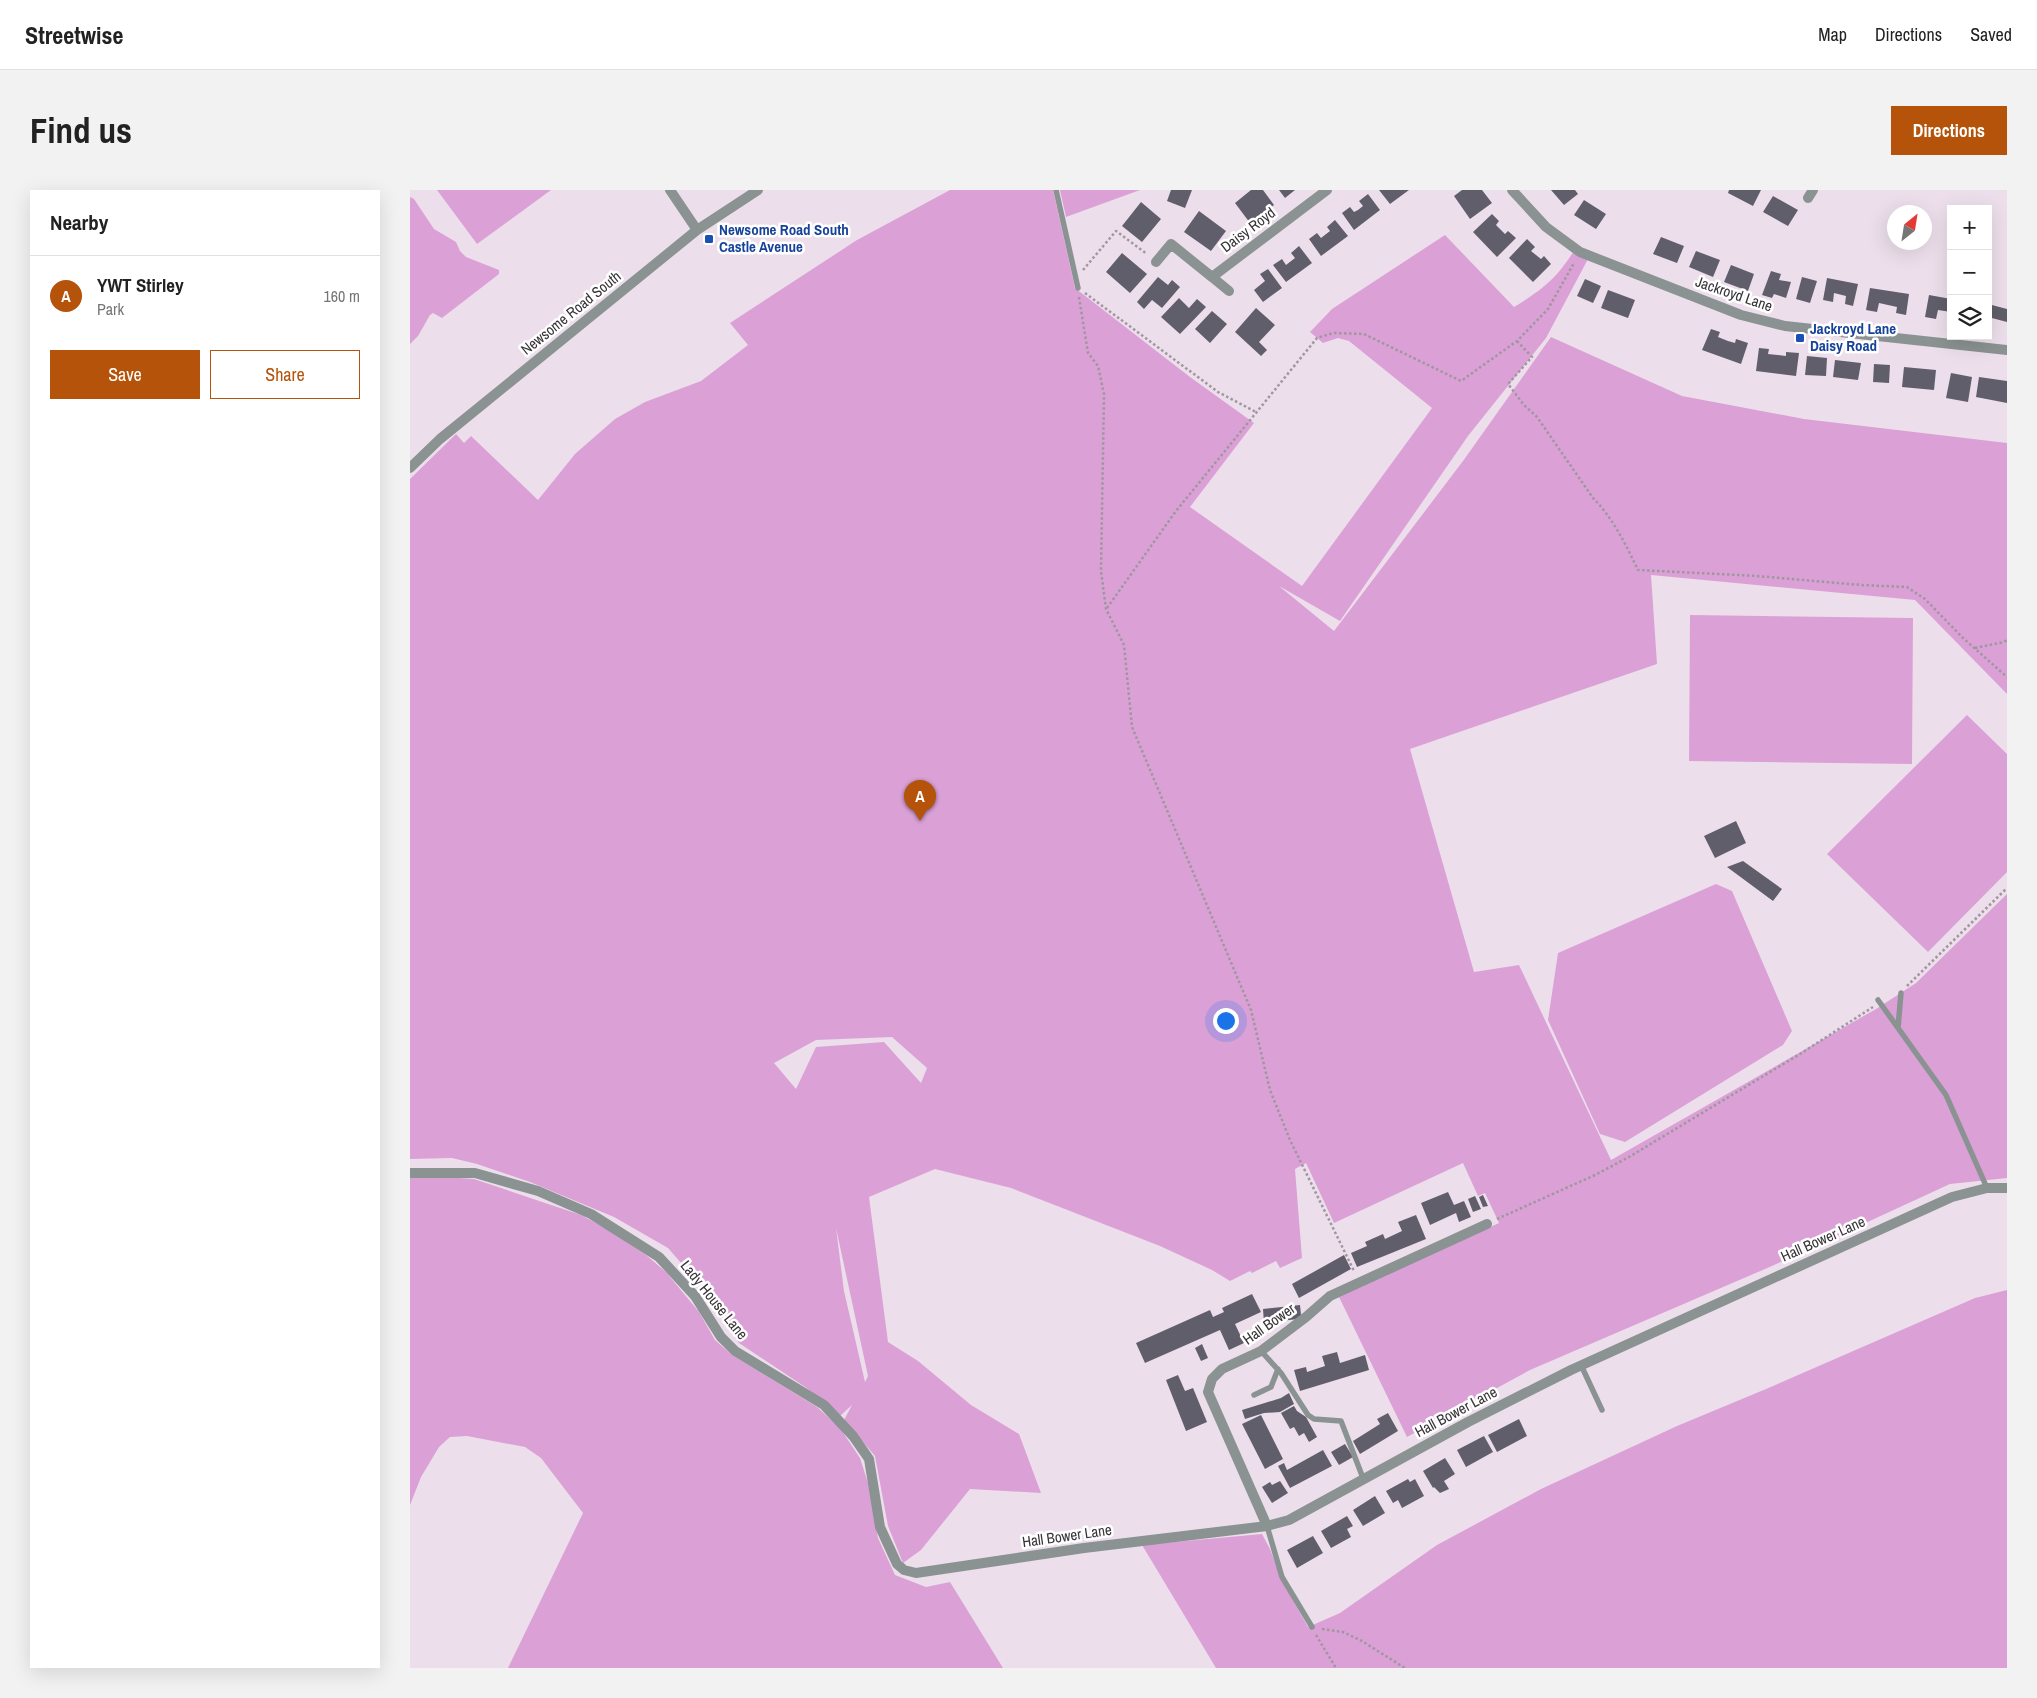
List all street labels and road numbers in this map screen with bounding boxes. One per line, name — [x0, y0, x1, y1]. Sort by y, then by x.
street label: Daisy Royd — [1216, 202, 1279, 257]
street label: Newsome Road South — [516, 266, 625, 359]
street label: Jackroyd Lane — [1693, 271, 1776, 317]
street label: Hall Bower Lane — [1777, 1211, 1868, 1266]
street label: Lady House Lane — [676, 1256, 753, 1344]
street label: Hall Bower — [1238, 1298, 1299, 1349]
street label: Hall Bower Lane — [1411, 1381, 1501, 1442]
street label: Hall Bower Lane — [1021, 1519, 1113, 1552]

